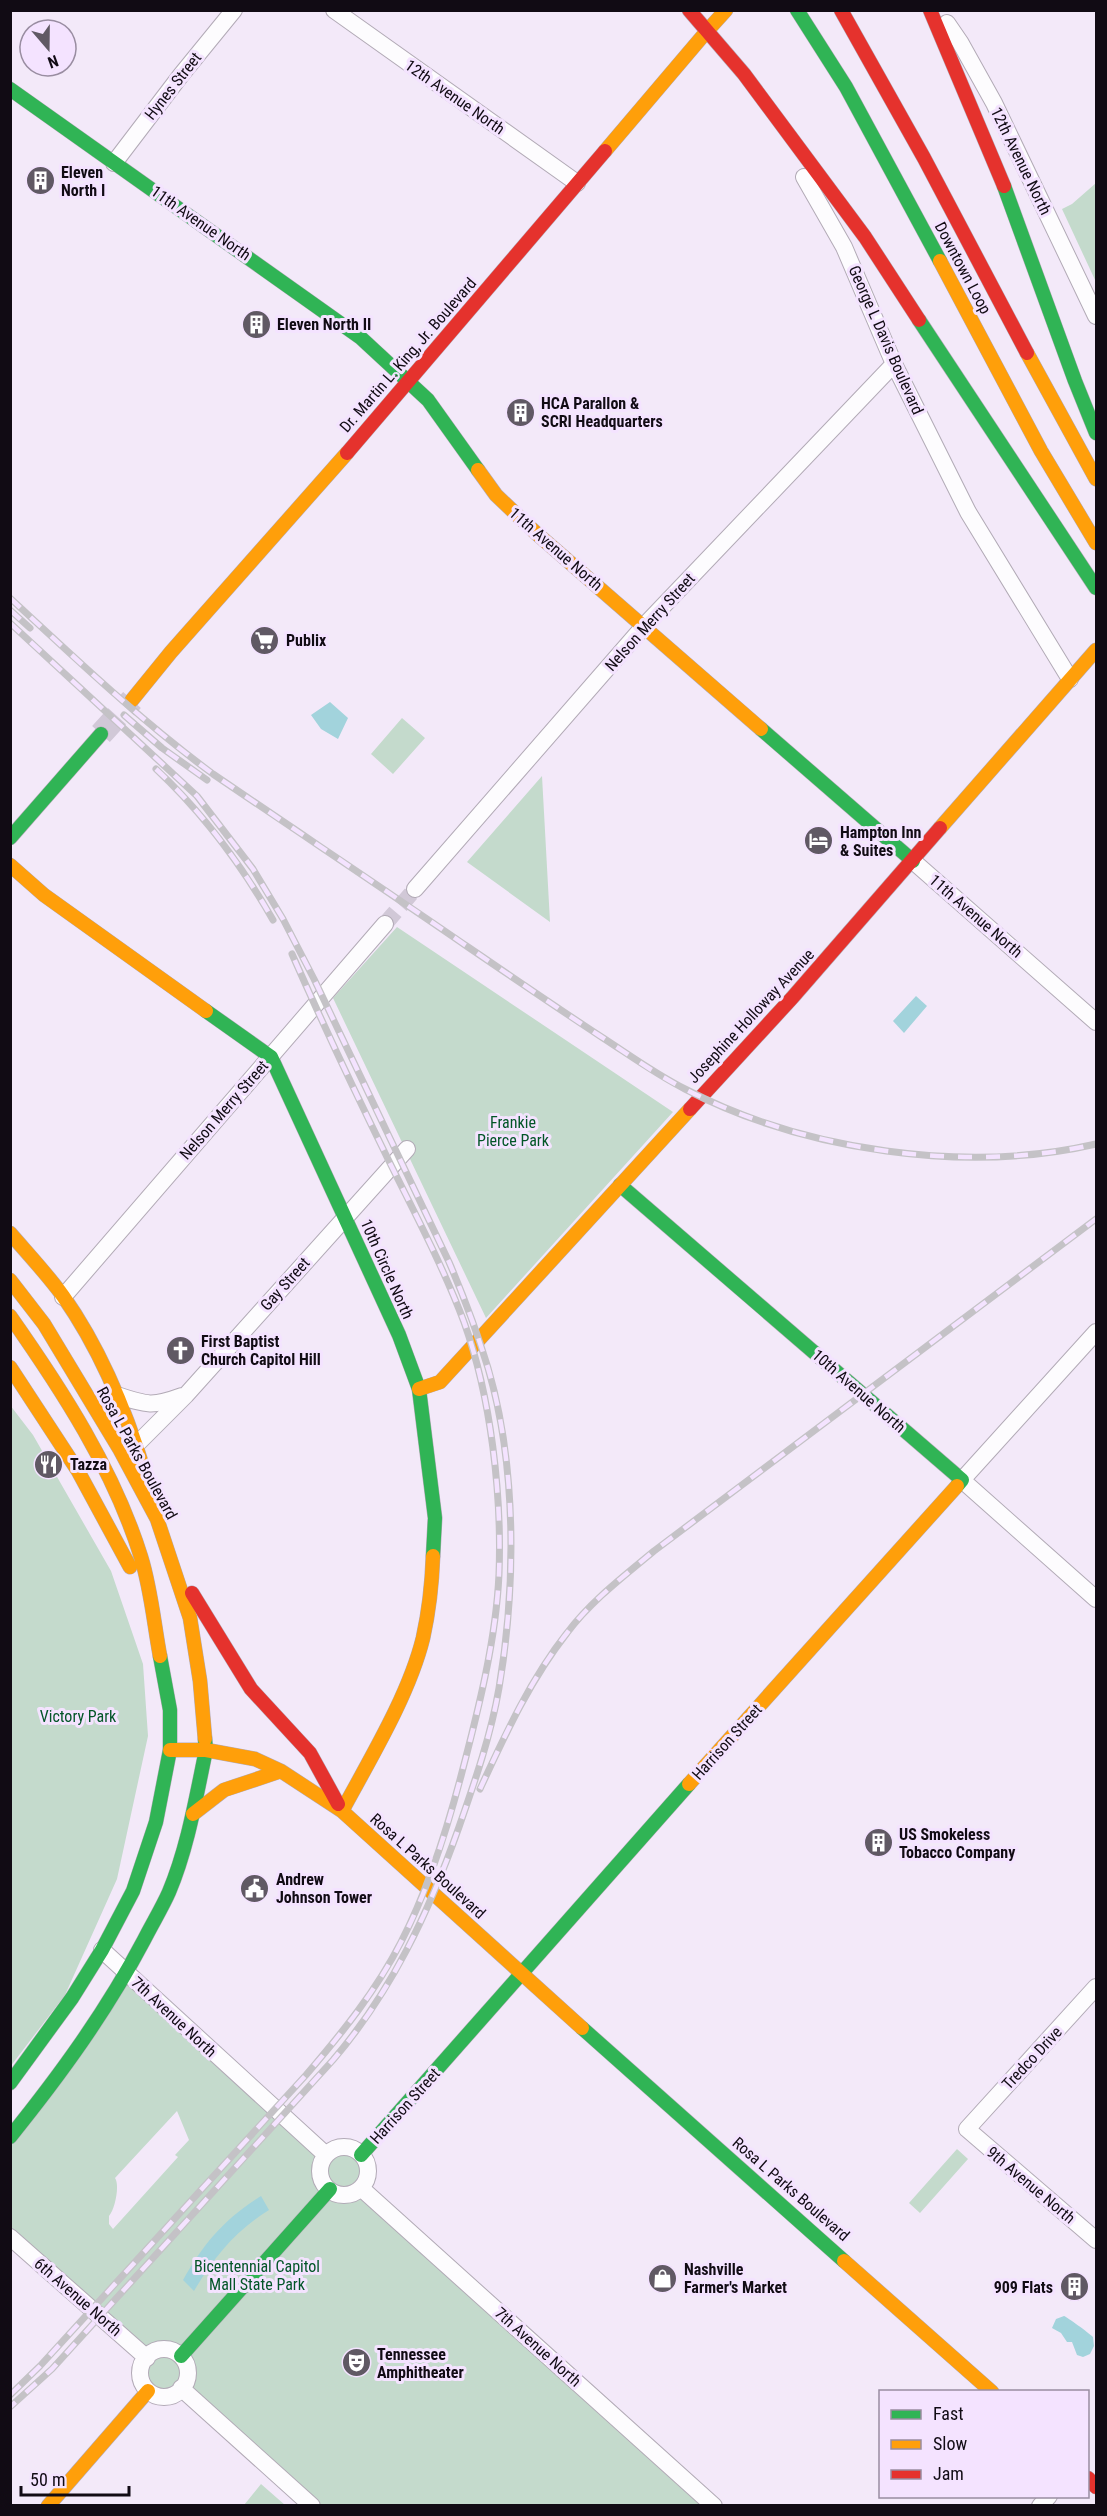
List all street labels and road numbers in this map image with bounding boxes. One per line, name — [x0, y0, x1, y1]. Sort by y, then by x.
street label: Hynes Street — [141, 48, 205, 123]
street label: 12th Avenue North — [401, 56, 509, 138]
street label: 12th Avenue North — [987, 104, 1055, 218]
street label: 11th Avenue North — [147, 182, 255, 264]
street label: Downtown Loop — [931, 219, 995, 317]
street label: George L Davis Boulevard — [845, 263, 927, 417]
street label: Dr. Martin L. King, Jr. Boulevard — [336, 274, 480, 436]
street label: 11th Avenue North — [505, 503, 607, 595]
street label: Nelson Merry Street — [601, 569, 699, 675]
street label: 11th Avenue North — [925, 870, 1027, 962]
street label: Josephine Holloway Avenue — [684, 945, 818, 1087]
street label: Nelson Merry Street — [176, 1056, 272, 1163]
street label: 10th Circle North — [356, 1216, 418, 1322]
street label: Gay Street — [256, 1253, 314, 1314]
street label: 10th Avenue North — [808, 1345, 910, 1437]
street label: Rosa L Parks Boulevard — [93, 1383, 181, 1523]
street label: Harrison Street — [688, 1700, 766, 1784]
street label: Rosa L Parks Boulevard — [366, 1809, 490, 1923]
street label: 7th Avenue North — [128, 1973, 220, 2061]
street label: Tredco Drive — [998, 2023, 1066, 2093]
street label: Harrison Street — [366, 2064, 444, 2148]
street label: Rosa L Parks Boulevard — [729, 2133, 853, 2245]
street label: 9th Avenue North — [983, 2143, 1079, 2227]
street label: 6th Avenue North — [30, 2254, 126, 2340]
street label: 7th Avenue North — [491, 2303, 585, 2391]

